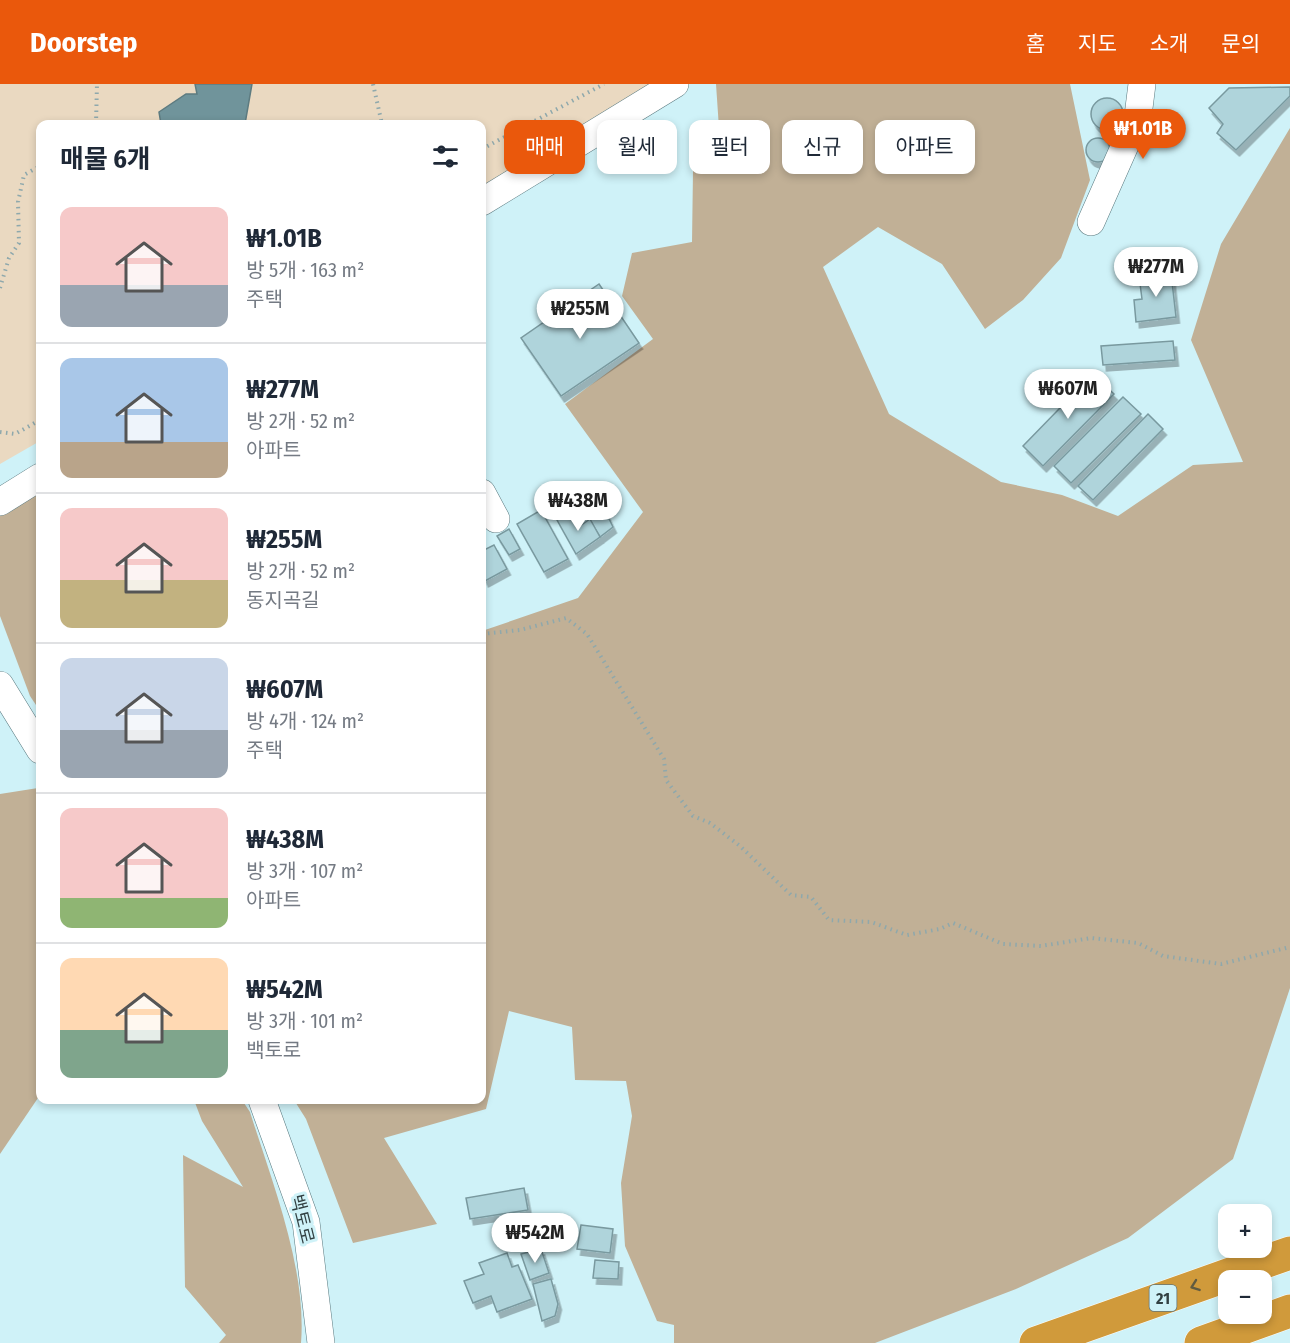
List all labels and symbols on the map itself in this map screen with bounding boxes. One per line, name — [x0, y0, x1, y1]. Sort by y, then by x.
pin: ₩1.01B — [1094, 109, 1192, 160]
pin: ₩277M — [1114, 247, 1198, 298]
pin: ₩255M — [538, 289, 622, 340]
pin: ₩607M — [1026, 369, 1110, 420]
pin: ₩438M — [536, 481, 620, 532]
street label: 백토로 — [285, 1192, 319, 1246]
pin: ₩542M — [493, 1213, 577, 1264]
one-way arrow — [1190, 1279, 1201, 1292]
road number: 21 — [1150, 1285, 1176, 1311]

